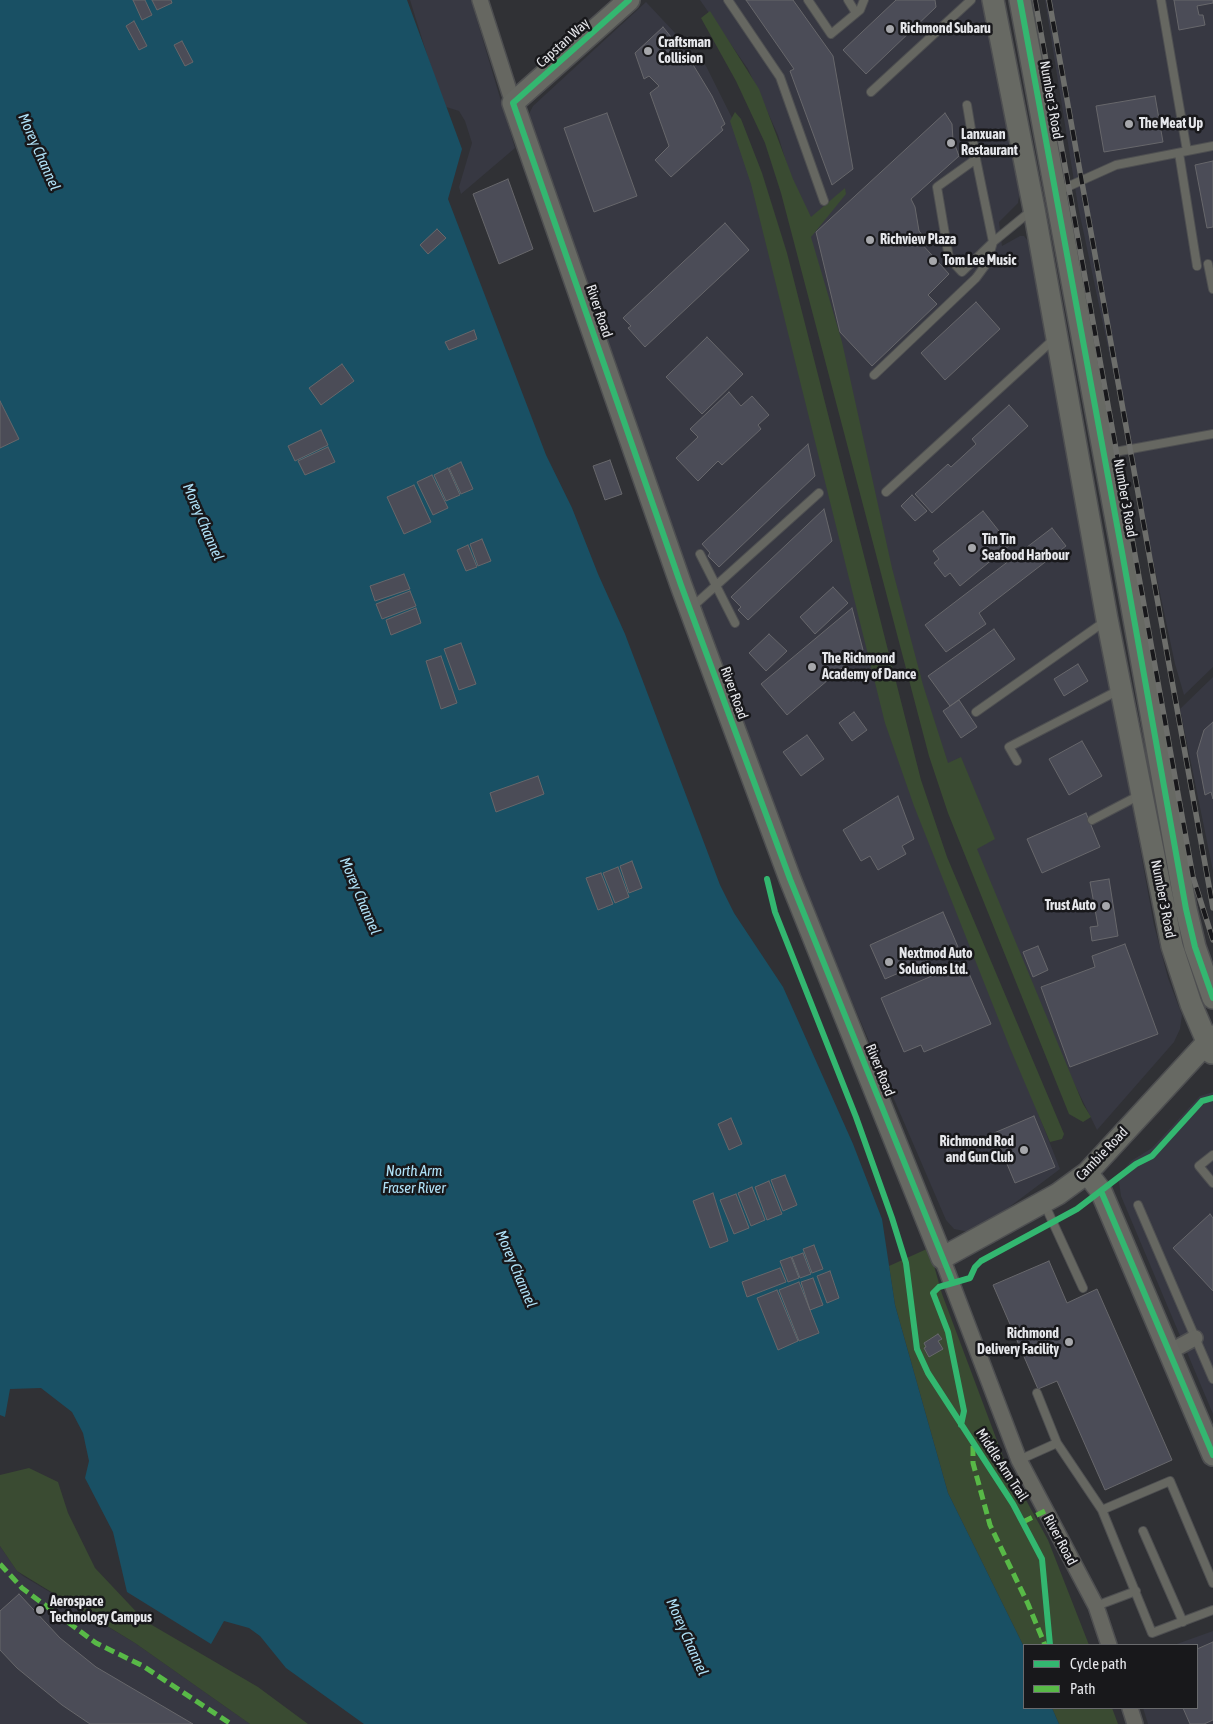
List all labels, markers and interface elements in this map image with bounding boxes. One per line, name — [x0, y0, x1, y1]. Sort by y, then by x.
street label: Capstan Way — [533, 15, 593, 71]
place label: Richmond Subaru — [900, 21, 991, 37]
marker: Richmond Subaru — [884, 23, 896, 35]
place label: Craftsman Collision — [658, 35, 711, 68]
marker: Craftsman Collision — [642, 45, 654, 57]
street label: Number 3 Road — [1036, 59, 1066, 141]
water label: Morey Channel — [14, 111, 64, 193]
place label: The Meat Up — [1139, 116, 1203, 132]
marker: The Meat Up — [1123, 118, 1135, 130]
place label: Lanxuan Restaurant — [961, 127, 1018, 160]
marker: Lanxuan Restaurant — [945, 137, 957, 149]
place label: Richview Plaza — [880, 232, 956, 248]
marker: Richview Plaza — [864, 234, 876, 246]
place label: Tom Lee Music — [943, 253, 1016, 269]
marker: Tom Lee Music — [927, 255, 939, 267]
street label: River Road — [582, 282, 616, 340]
street label: Number 3 Road — [1110, 457, 1140, 539]
water label: Morey Channel — [179, 481, 227, 563]
place label: Tin Tin Seafood Harbour — [982, 532, 1069, 564]
marker: Tin Tin Seafood Harbour — [966, 542, 978, 554]
place label: The Richmond Academy of Dance — [822, 651, 916, 684]
marker: The Richmond Academy of Dance — [806, 661, 818, 673]
street label: River Road — [717, 664, 751, 722]
water label: Morey Channel — [336, 855, 384, 937]
street label: Number 3 Road — [1147, 858, 1179, 940]
place label: Trust Auto — [1045, 898, 1096, 914]
marker: Trust Auto — [1100, 900, 1112, 912]
place label: Nextmod Auto Solutions Ltd. — [899, 946, 972, 979]
marker: Nextmod Auto Solutions Ltd. — [883, 956, 895, 968]
street label: River Road — [862, 1041, 898, 1099]
street label: Cambie Road — [1072, 1124, 1132, 1184]
place label: Richmond Rod and Gun Club — [940, 1134, 1014, 1166]
marker: Richmond Rod and Gun Club — [1018, 1144, 1030, 1156]
water label: North Arm Fraser River — [382, 1162, 446, 1197]
water label: Morey Channel — [492, 1228, 540, 1310]
place label: Richmond Delivery Facility — [977, 1326, 1059, 1358]
marker: Richmond Delivery Facility — [1063, 1336, 1075, 1348]
street label: Middle Arm Trail — [972, 1425, 1032, 1505]
street label: River Road — [1040, 1512, 1080, 1568]
place label: Aerospace Technology Campus — [50, 1594, 152, 1626]
water label: Morey Channel — [662, 1596, 712, 1678]
marker: Aerospace Technology Campus — [34, 1604, 46, 1616]
legend — [1023, 1644, 1198, 1709]
text: Cycle path — [1070, 1655, 1127, 1672]
text: Path — [1070, 1680, 1096, 1697]

